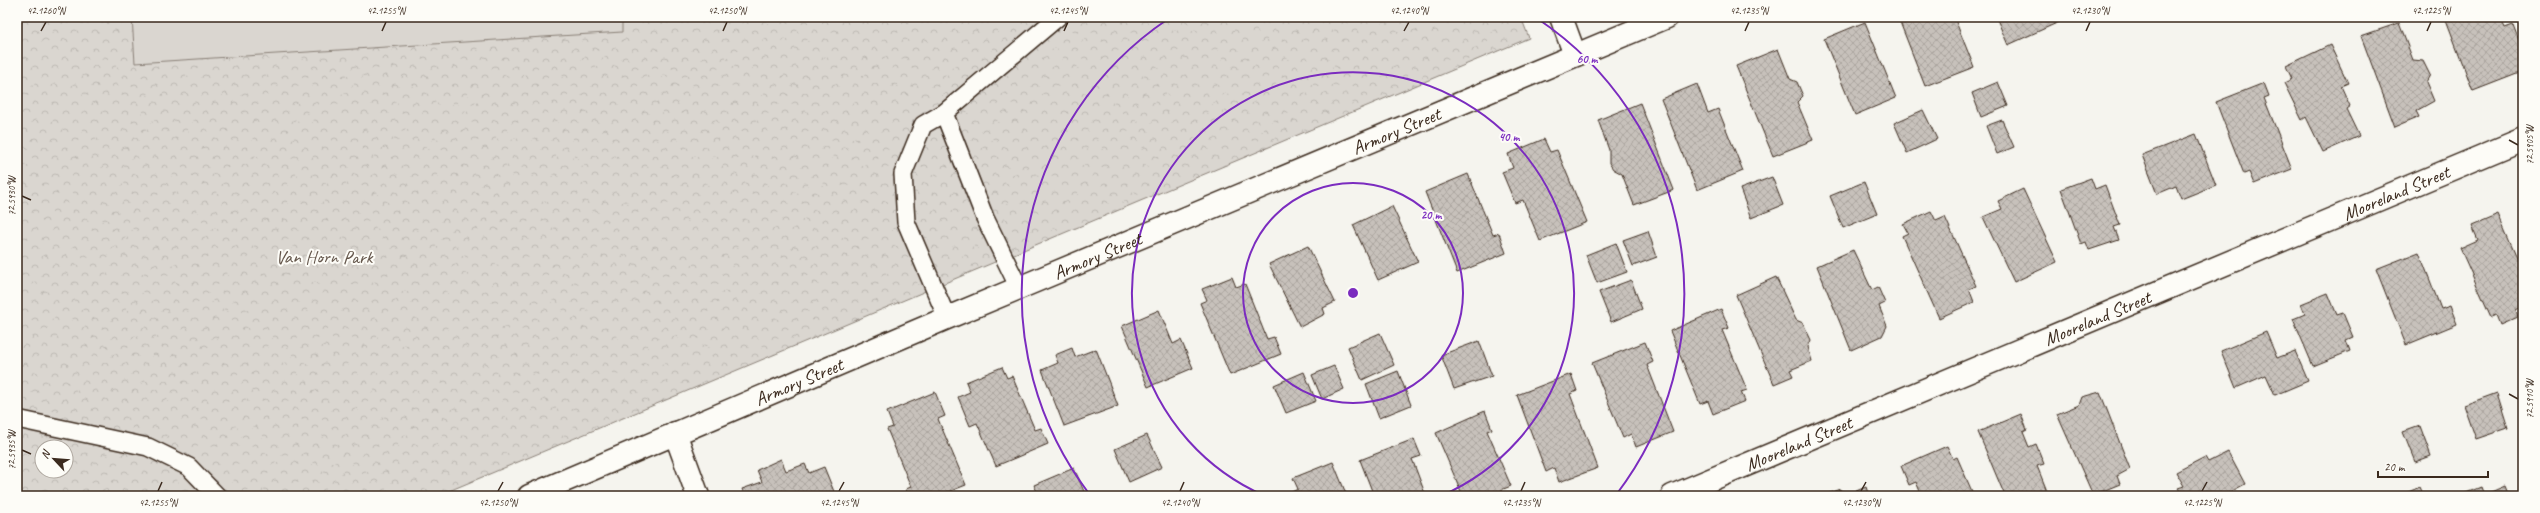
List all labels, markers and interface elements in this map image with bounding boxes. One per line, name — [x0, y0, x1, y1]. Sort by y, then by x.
text: 42.1260°N — [27, 4, 67, 17]
text: 42.1255°N — [367, 4, 407, 17]
text: 42.1250°N — [708, 4, 748, 17]
text: 42.1245°N — [1049, 4, 1089, 17]
text: 42.1240°N — [1390, 4, 1430, 17]
text: 42.1235°N — [1730, 4, 1770, 17]
text: 42.1230°N — [2071, 4, 2111, 17]
text: 42.1225°N — [2412, 4, 2452, 17]
text: 60 m — [1577, 51, 1599, 67]
street label: Armory Street — [1349, 101, 1446, 160]
text: 72.5905°W — [2523, 124, 2536, 165]
text: 40 m — [1499, 129, 1520, 145]
street label: Mooreland Street — [2339, 160, 2455, 226]
text: 72.5930°W — [5, 175, 18, 216]
text: 20 m — [1421, 207, 1442, 223]
street label: Armory Street — [1050, 226, 1147, 285]
park label: Van Horn Park — [276, 245, 374, 269]
street label: Mooreland Street — [2041, 285, 2156, 352]
centre of rings — [1346, 286, 1360, 300]
street label: Armory Street — [751, 352, 848, 411]
text: 72.5910°W — [2523, 378, 2536, 419]
street label: Mooreland Street — [1742, 410, 1857, 477]
text: 72.5935°W — [5, 429, 18, 470]
north arrow — [34, 439, 74, 479]
text: N — [37, 447, 54, 461]
scale bar — [2378, 453, 2488, 479]
text: 20 m — [2384, 459, 2406, 475]
text: 42.1255°N — [139, 496, 179, 509]
text: 42.1250°N — [479, 496, 519, 509]
text: 42.1245°N — [820, 496, 860, 509]
text: 42.1240°N — [1161, 496, 1201, 509]
text: 42.1235°N — [1502, 496, 1542, 509]
text: 42.1230°N — [1842, 496, 1882, 509]
text: 42.1225°N — [2183, 496, 2223, 509]

